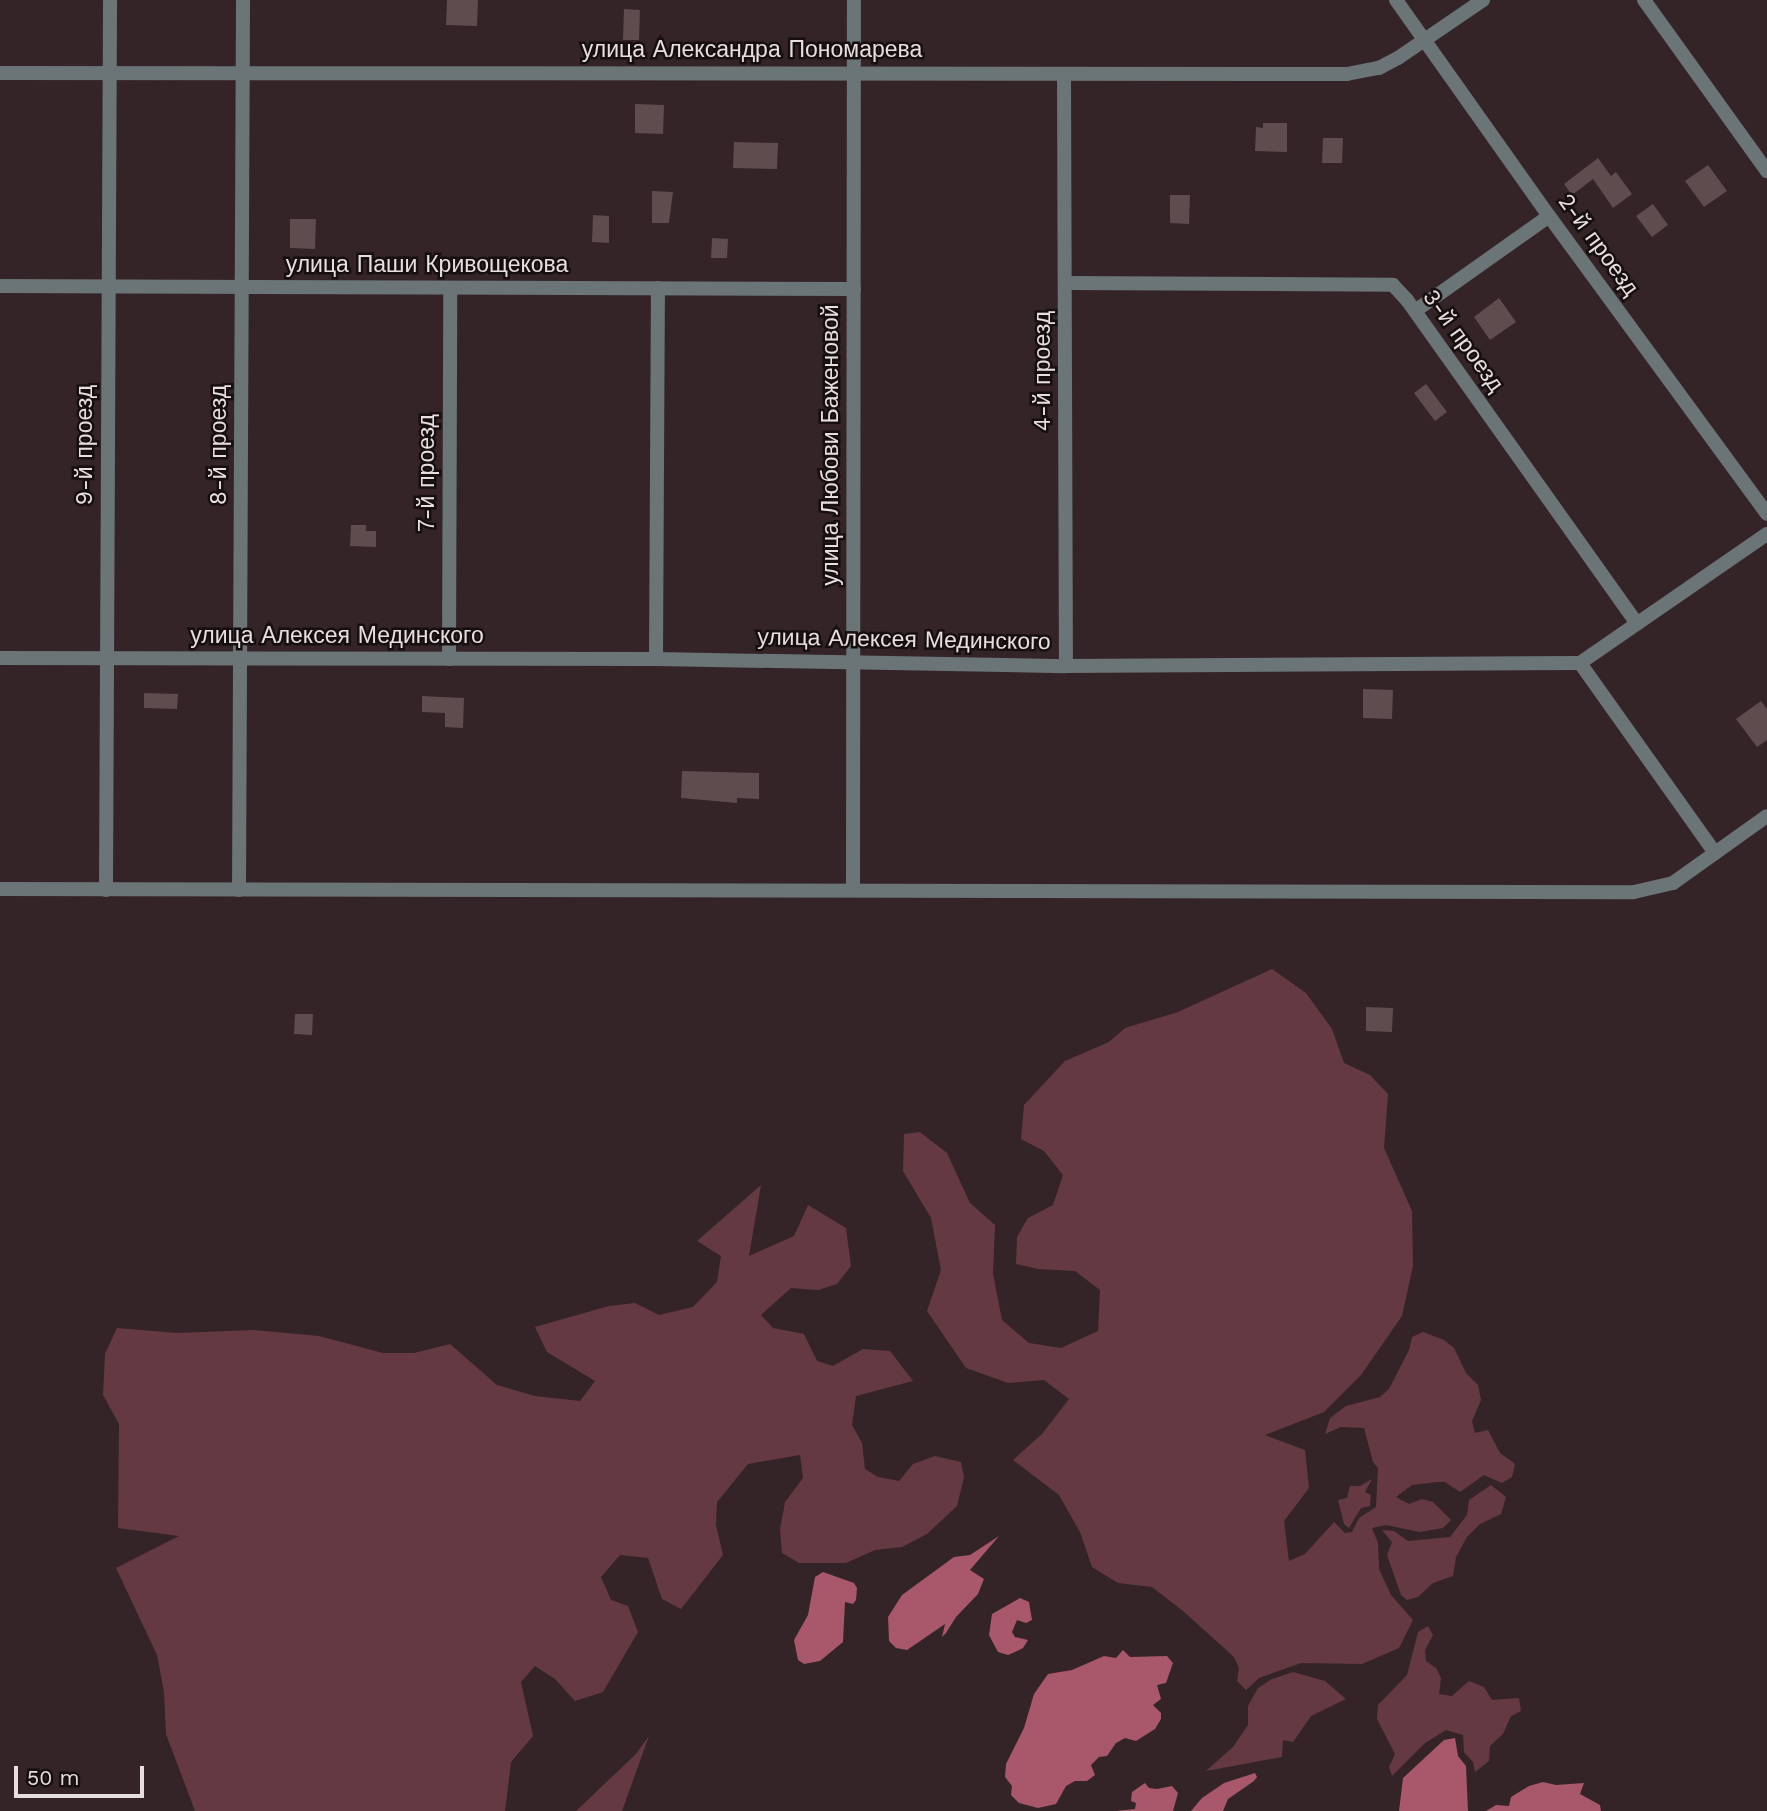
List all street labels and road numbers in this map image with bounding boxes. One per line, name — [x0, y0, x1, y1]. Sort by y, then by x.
street label: улица Александра Пономарева — [582, 36, 922, 64]
street label: 2-й проезд — [1552, 189, 1644, 301]
street label: улица Паши Кривощекова — [286, 251, 568, 279]
street label: 3-й проезд — [1417, 285, 1509, 397]
street label: улица Любови Баженовой — [817, 304, 845, 586]
street label: 4-й проезд — [1029, 311, 1057, 431]
street label: 9-й проезд — [71, 385, 99, 505]
street label: 8-й проезд — [205, 385, 233, 505]
street label: 7-й проезд — [413, 414, 441, 532]
street label: улица Алексея Мединского — [190, 622, 484, 650]
street label: улица Алексея Мединского — [757, 624, 1051, 656]

